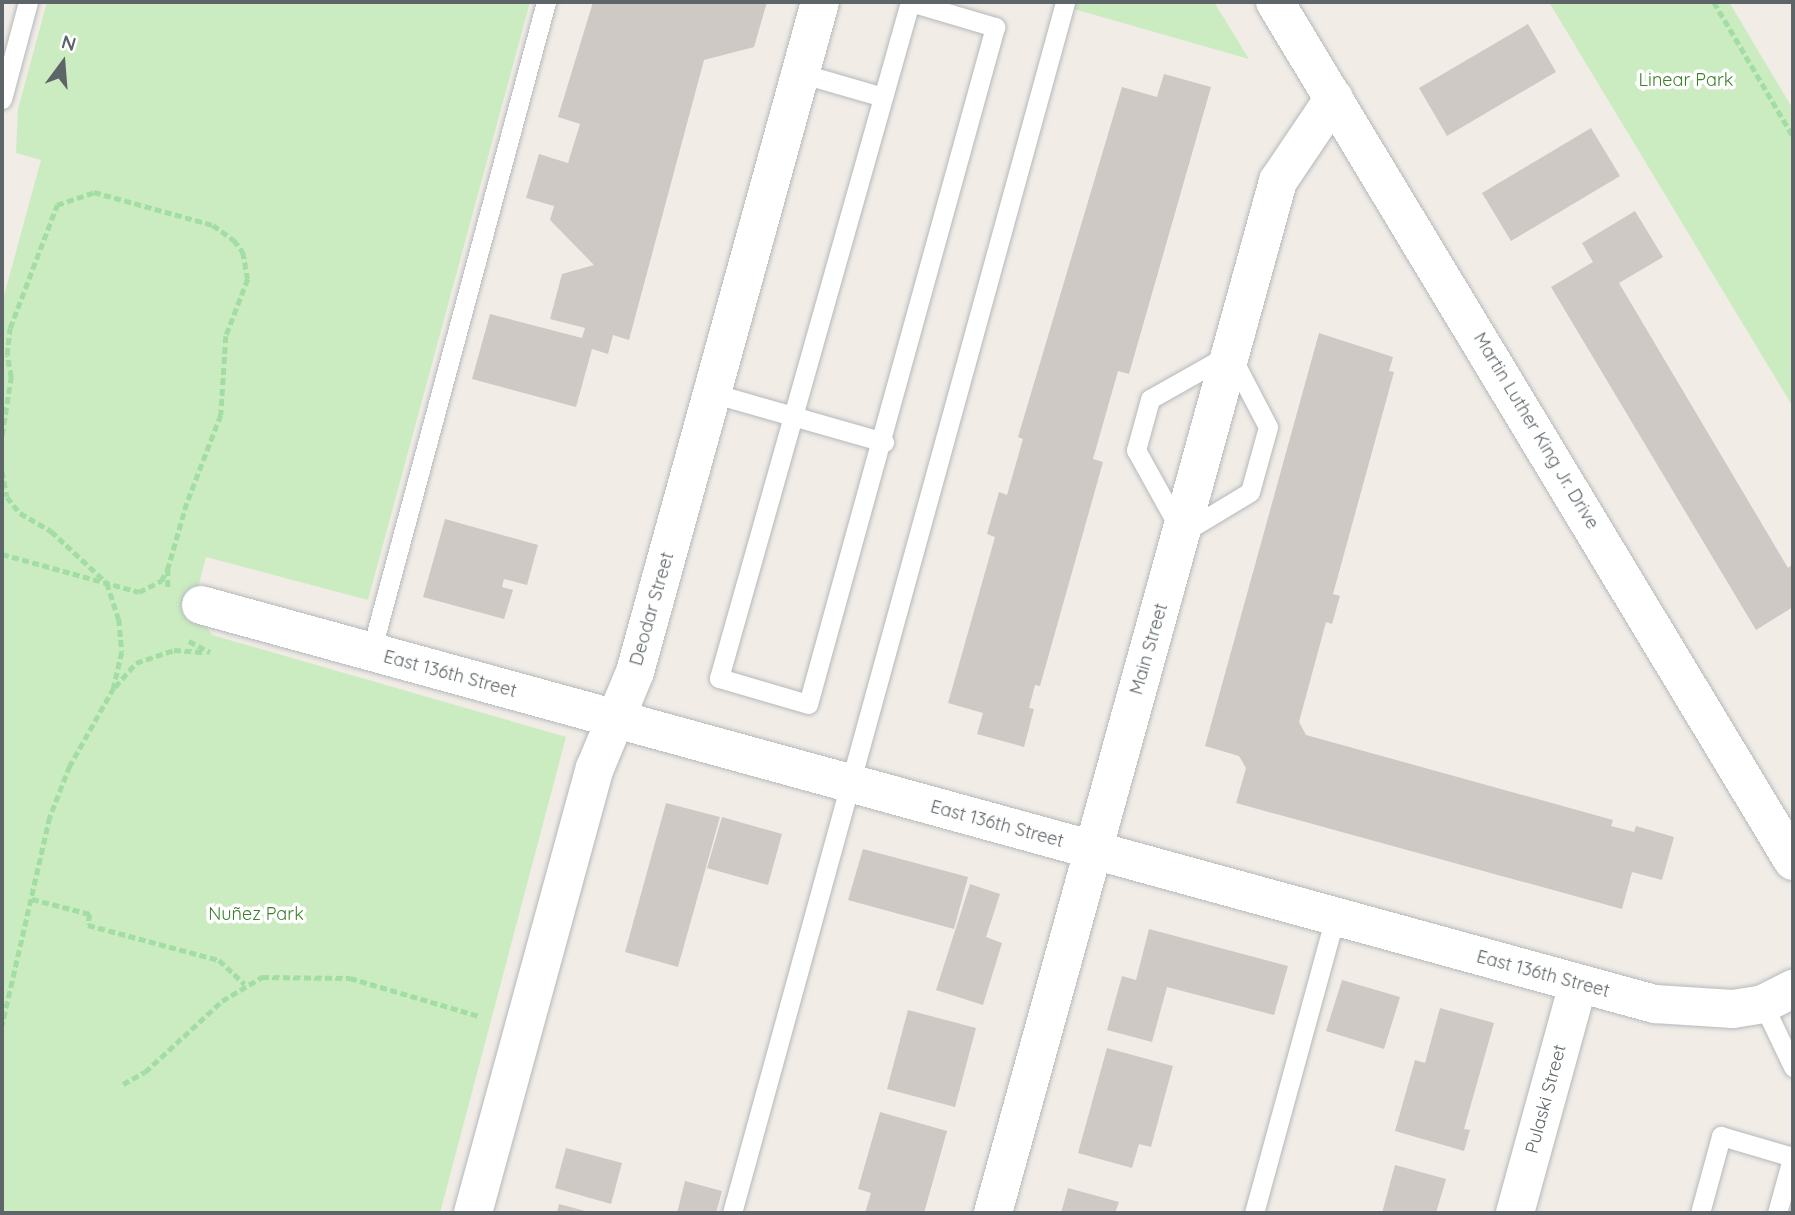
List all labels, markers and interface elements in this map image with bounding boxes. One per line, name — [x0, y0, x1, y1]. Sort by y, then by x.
north arrow — [28, 28, 98, 98]
text: N — [59, 29, 79, 56]
park label: Linear Park — [1639, 69, 1733, 91]
street label: Martin Luther King Jr. Drive — [1469, 329, 1603, 533]
street label: Deodar Street — [625, 550, 679, 668]
street label: Main Street — [1126, 601, 1172, 697]
street label: East 136th Street — [381, 646, 519, 702]
street label: East 136th Street — [928, 796, 1066, 852]
park label: Nuñez Park — [208, 903, 304, 925]
street label: East 136th Street — [1474, 946, 1612, 1002]
street label: Pulaski Street — [1521, 1042, 1571, 1156]

